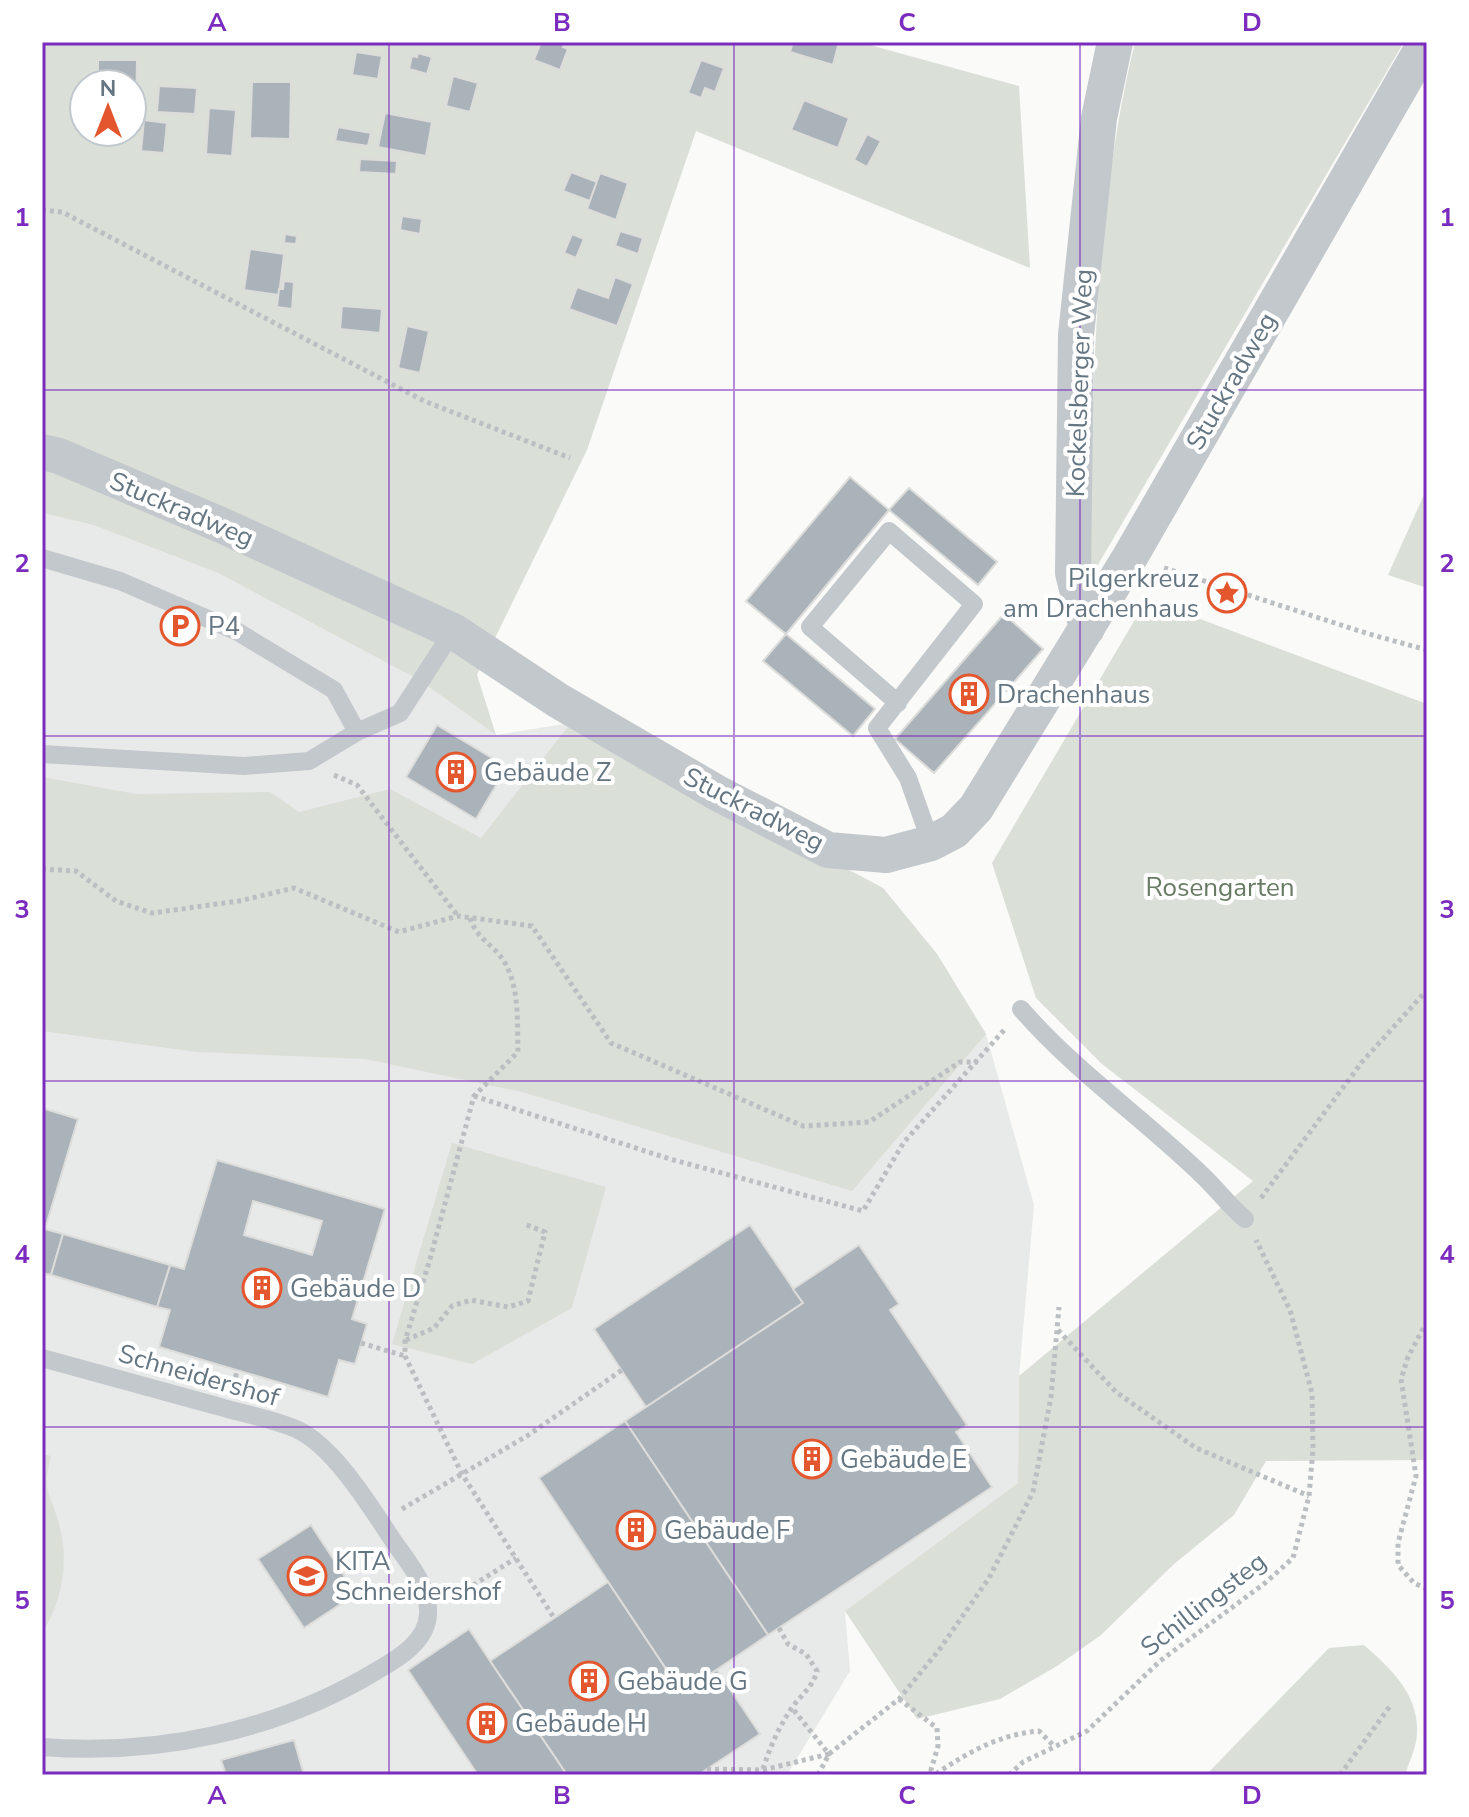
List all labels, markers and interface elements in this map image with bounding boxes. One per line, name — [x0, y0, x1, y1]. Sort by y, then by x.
text: A — [207, 5, 227, 40]
text: B — [553, 5, 571, 40]
text: C — [898, 5, 916, 40]
text: D — [1242, 5, 1262, 40]
north arrow — [68, 68, 148, 148]
text: N — [100, 74, 116, 104]
text: 1 — [14, 200, 30, 235]
text: 1 — [1439, 200, 1455, 235]
street label: Kockelsberger Weg — [1058, 268, 1101, 498]
street label: Stuckradweg — [1178, 306, 1285, 456]
street label: Stuckradweg — [104, 463, 259, 556]
text: 2 — [14, 546, 30, 581]
text: 2 — [1439, 546, 1455, 581]
place label: Pilgerkreuz am Drachenhaus — [1003, 561, 1199, 626]
place icon: Pilgerkreuz am Drachenhaus — [1206, 572, 1248, 614]
parking icon: P4 — [159, 605, 201, 647]
place label: P4 — [208, 609, 240, 644]
building icon: Drachenhaus — [948, 673, 990, 715]
place label: Drachenhaus — [997, 677, 1150, 712]
building icon: Gebäude Z — [435, 751, 477, 793]
place label: Gebäude Z — [484, 755, 611, 790]
street label: Stuckradweg — [677, 759, 830, 860]
park label: Rosengarten — [1145, 870, 1295, 905]
text: 3 — [14, 892, 30, 927]
text: 3 — [1439, 892, 1455, 927]
text: 4 — [14, 1237, 30, 1272]
text: 4 — [1439, 1237, 1455, 1272]
building icon: Gebäude D — [241, 1267, 283, 1309]
place label: Gebäude D — [290, 1271, 421, 1306]
street label: Schneidershof — [114, 1336, 284, 1415]
building icon: Gebäude E — [791, 1438, 833, 1480]
place label: Gebäude E — [840, 1442, 967, 1477]
building icon: Gebäude F — [615, 1509, 657, 1551]
place label: Gebäude F — [664, 1513, 790, 1548]
place label: KITA Schneidershof — [335, 1544, 501, 1609]
street label: Schillingsteg — [1133, 1544, 1273, 1665]
school or university icon: KITA Schneidershof — [286, 1555, 328, 1597]
text: 5 — [14, 1583, 30, 1618]
text: 5 — [1439, 1583, 1455, 1618]
building icon: Gebäude G — [568, 1660, 610, 1702]
place label: Gebäude G — [617, 1664, 748, 1699]
building icon: Gebäude H — [466, 1702, 508, 1744]
place label: Gebäude H — [515, 1706, 647, 1741]
text: A — [207, 1778, 227, 1813]
text: B — [553, 1778, 571, 1813]
text: C — [898, 1778, 916, 1813]
text: D — [1242, 1778, 1262, 1813]

